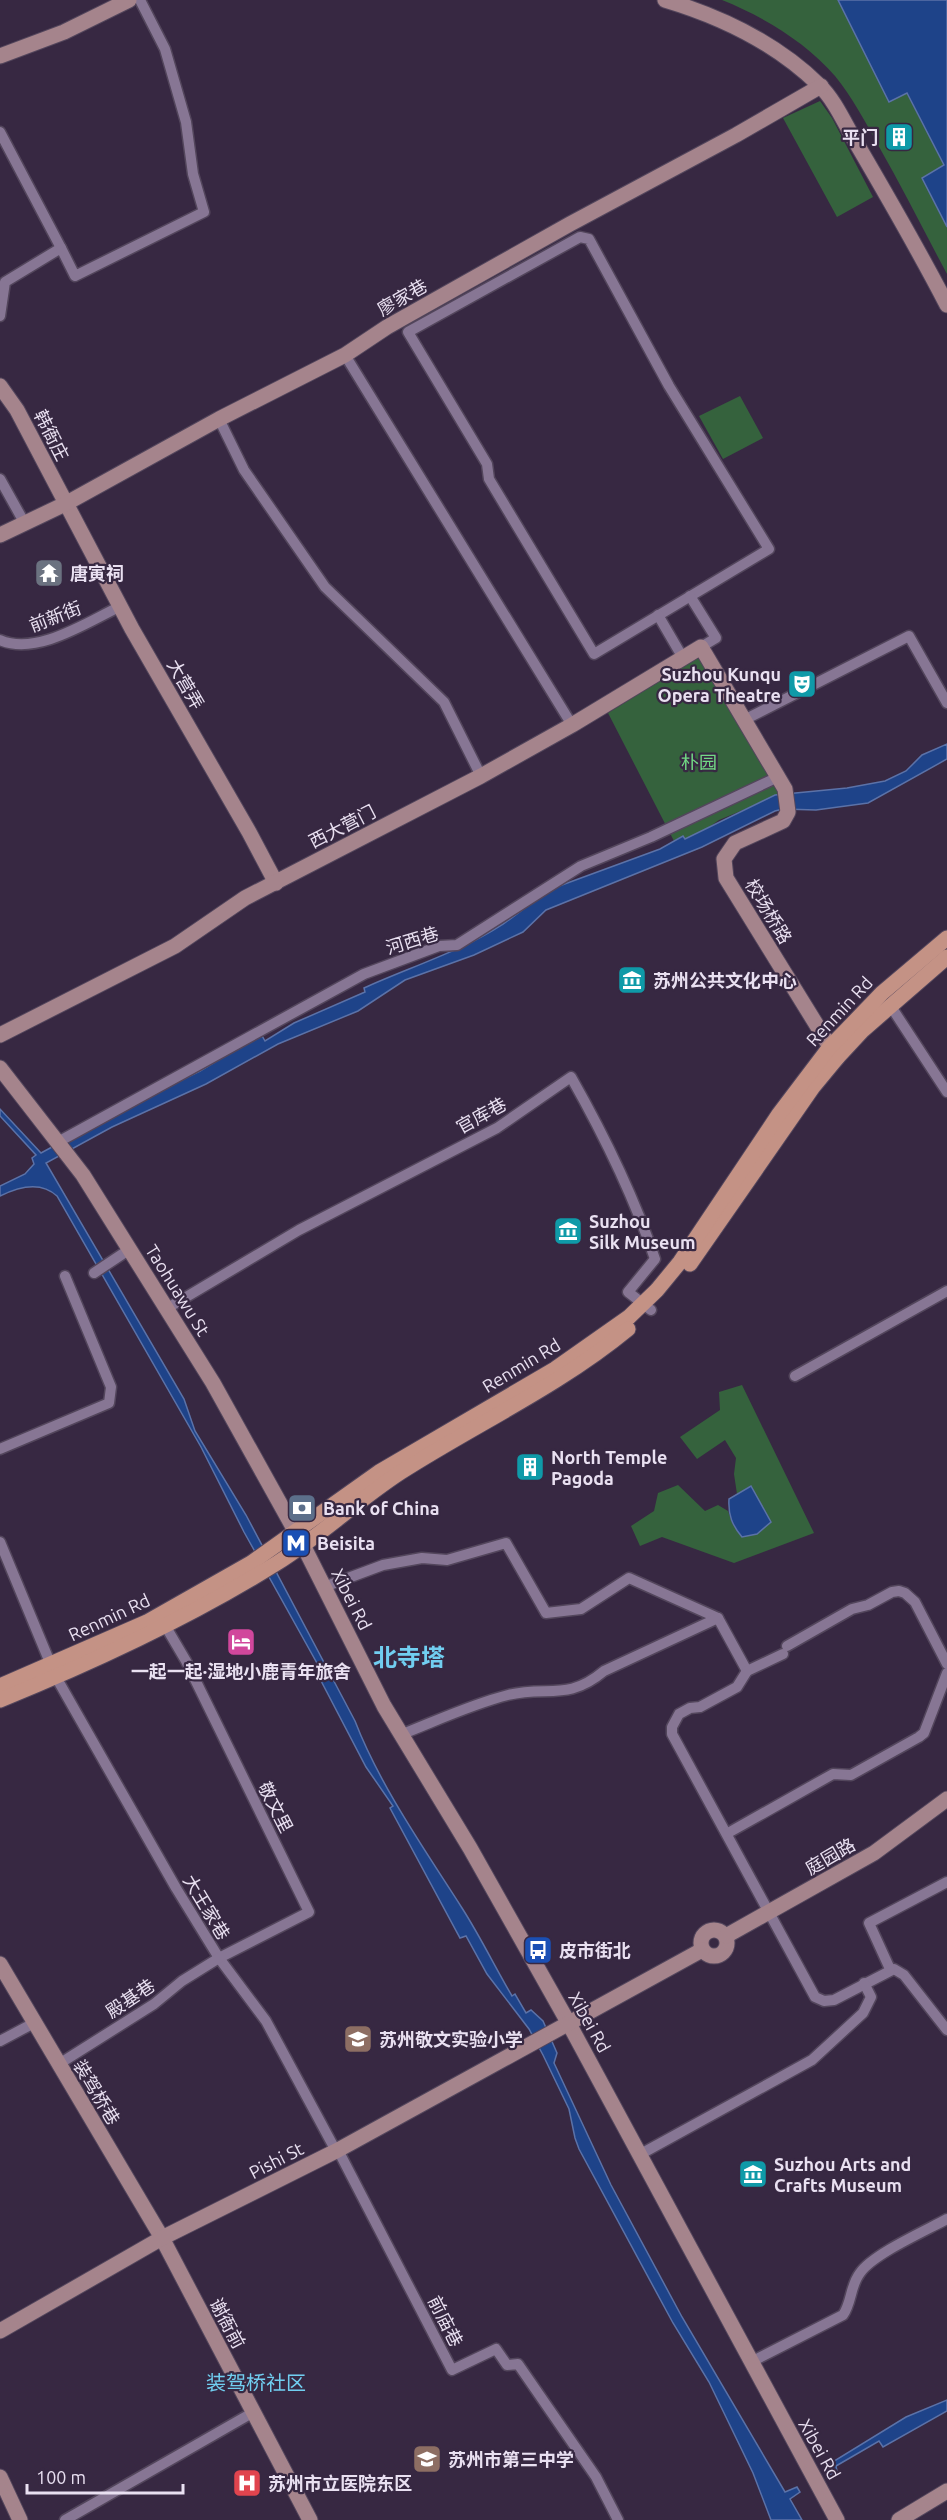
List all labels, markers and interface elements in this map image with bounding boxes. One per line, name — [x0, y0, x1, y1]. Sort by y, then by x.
building icon: 平门 — [883, 121, 915, 153]
place label: 平门 — [842, 127, 878, 147]
street label: 廖家巷 — [374, 275, 430, 319]
street label: 韩衙庄 — [31, 406, 73, 464]
temple icon: 唐寅祠 — [33, 557, 65, 589]
place label: 唐寅祠 — [70, 563, 124, 583]
street label: 前新街 — [26, 597, 84, 635]
street label: 大营弄 — [164, 656, 208, 712]
place label: Suzhou Kunqu Opera Theatre — [658, 664, 781, 705]
theatre icon: Suzhou Kunqu Opera Theatre — [786, 668, 818, 700]
park label: 朴园 — [681, 752, 717, 772]
street label: 西大营门 — [305, 801, 379, 851]
street label: 校场桥路 — [742, 875, 796, 947]
street label: 河西巷 — [383, 923, 441, 957]
museum icon: 苏州公共文化中心 — [616, 964, 648, 996]
place label: 苏州公共文化中心 — [653, 970, 797, 990]
street label: Renmin Rd — [802, 972, 876, 1050]
street label: 官库巷 — [453, 1093, 509, 1137]
place label: Suzhou Silk Museum — [589, 1211, 696, 1252]
museum icon: Suzhou Silk Museum — [552, 1215, 584, 1247]
street label: Taohuawu St — [142, 1241, 214, 1339]
street label: Renmin Rd — [478, 1334, 564, 1396]
place label: North Temple Pagoda — [551, 1447, 667, 1488]
building icon: North Temple Pagoda — [514, 1451, 546, 1483]
bank icon: Bank of China — [286, 1492, 318, 1524]
place label: Bank of China — [323, 1498, 439, 1518]
metro station icon: Beisita — [280, 1527, 312, 1559]
place label: Beisita — [317, 1533, 375, 1553]
street label: Xibei Rd — [328, 1565, 376, 1633]
street label: Renmin Rd — [65, 1589, 153, 1645]
hotel icon: 一起一起·湿地小鹿青年旅舍 — [225, 1626, 257, 1658]
district label: 北寺塔 — [373, 1644, 445, 1671]
place label: 一起一起·湿地小鹿青年旅舍 — [131, 1661, 351, 1681]
street label: 敬文里 — [255, 1778, 297, 1836]
street label: 庭园路 — [802, 1834, 858, 1878]
street label: 大王家巷 — [180, 1871, 234, 1943]
bus stop icon: 皮市街北 — [522, 1934, 554, 1966]
place label: 皮市街北 — [559, 1940, 631, 1960]
street label: 殿基巷 — [102, 1975, 158, 2021]
street label: Xibei Rd — [565, 1988, 615, 2056]
school or university icon: 苏州敬文实验小学 — [342, 2023, 374, 2055]
place label: 苏州敬文实验小学 — [379, 2029, 523, 2049]
street label: 装驾桥巷 — [70, 2056, 124, 2128]
street label: Pishi St — [246, 2138, 306, 2182]
place label: Suzhou Arts and Crafts Museum — [774, 2154, 911, 2195]
museum icon: Suzhou Arts and Crafts Museum — [737, 2158, 769, 2190]
street label: 前庙巷 — [425, 2292, 467, 2350]
street label: 谢衙前 — [206, 2294, 250, 2352]
district label: 装驾桥社区 — [206, 2371, 306, 2394]
street label: Xibei Rd — [795, 2415, 845, 2483]
school or university icon: 苏州市第三中学 — [411, 2443, 443, 2475]
place label: 苏州市第三中学 — [448, 2449, 574, 2469]
scale bar — [27, 2457, 183, 2495]
text: 100 m — [36, 2467, 86, 2487]
hospital icon: 苏州市立医院东区 — [231, 2467, 263, 2499]
place label: 苏州市立医院东区 — [268, 2473, 412, 2493]

